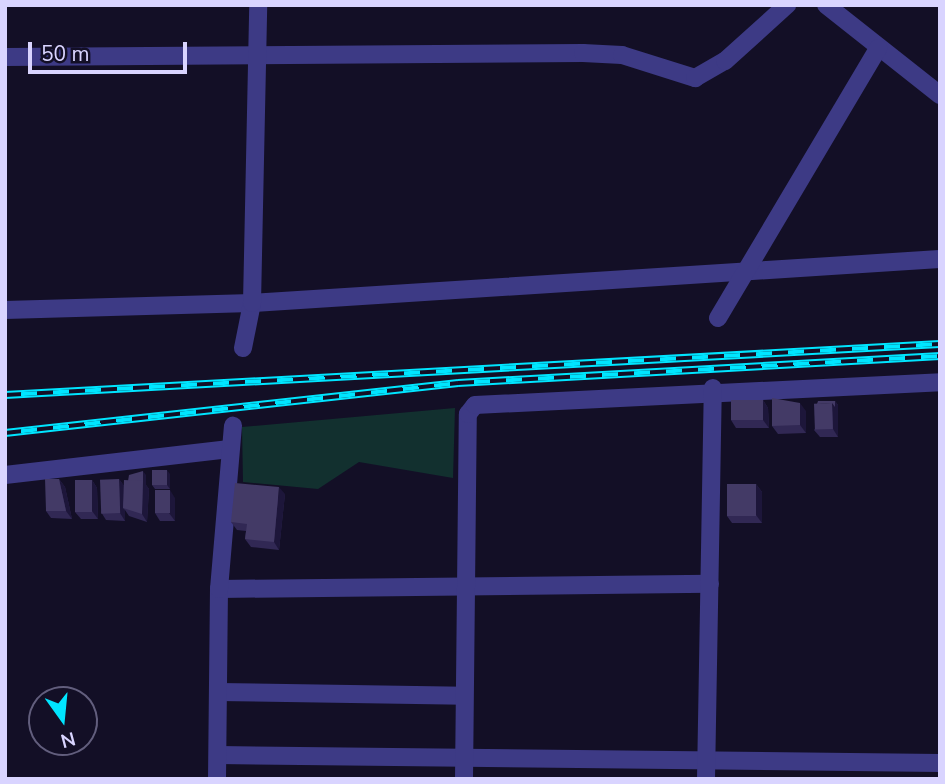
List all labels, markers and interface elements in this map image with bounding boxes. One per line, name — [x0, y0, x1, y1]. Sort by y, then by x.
scale bar — [32, 28, 191, 72]
text: 50 m — [41, 40, 90, 68]
north arrow — [28, 686, 98, 756]
text: N — [58, 725, 78, 754]

